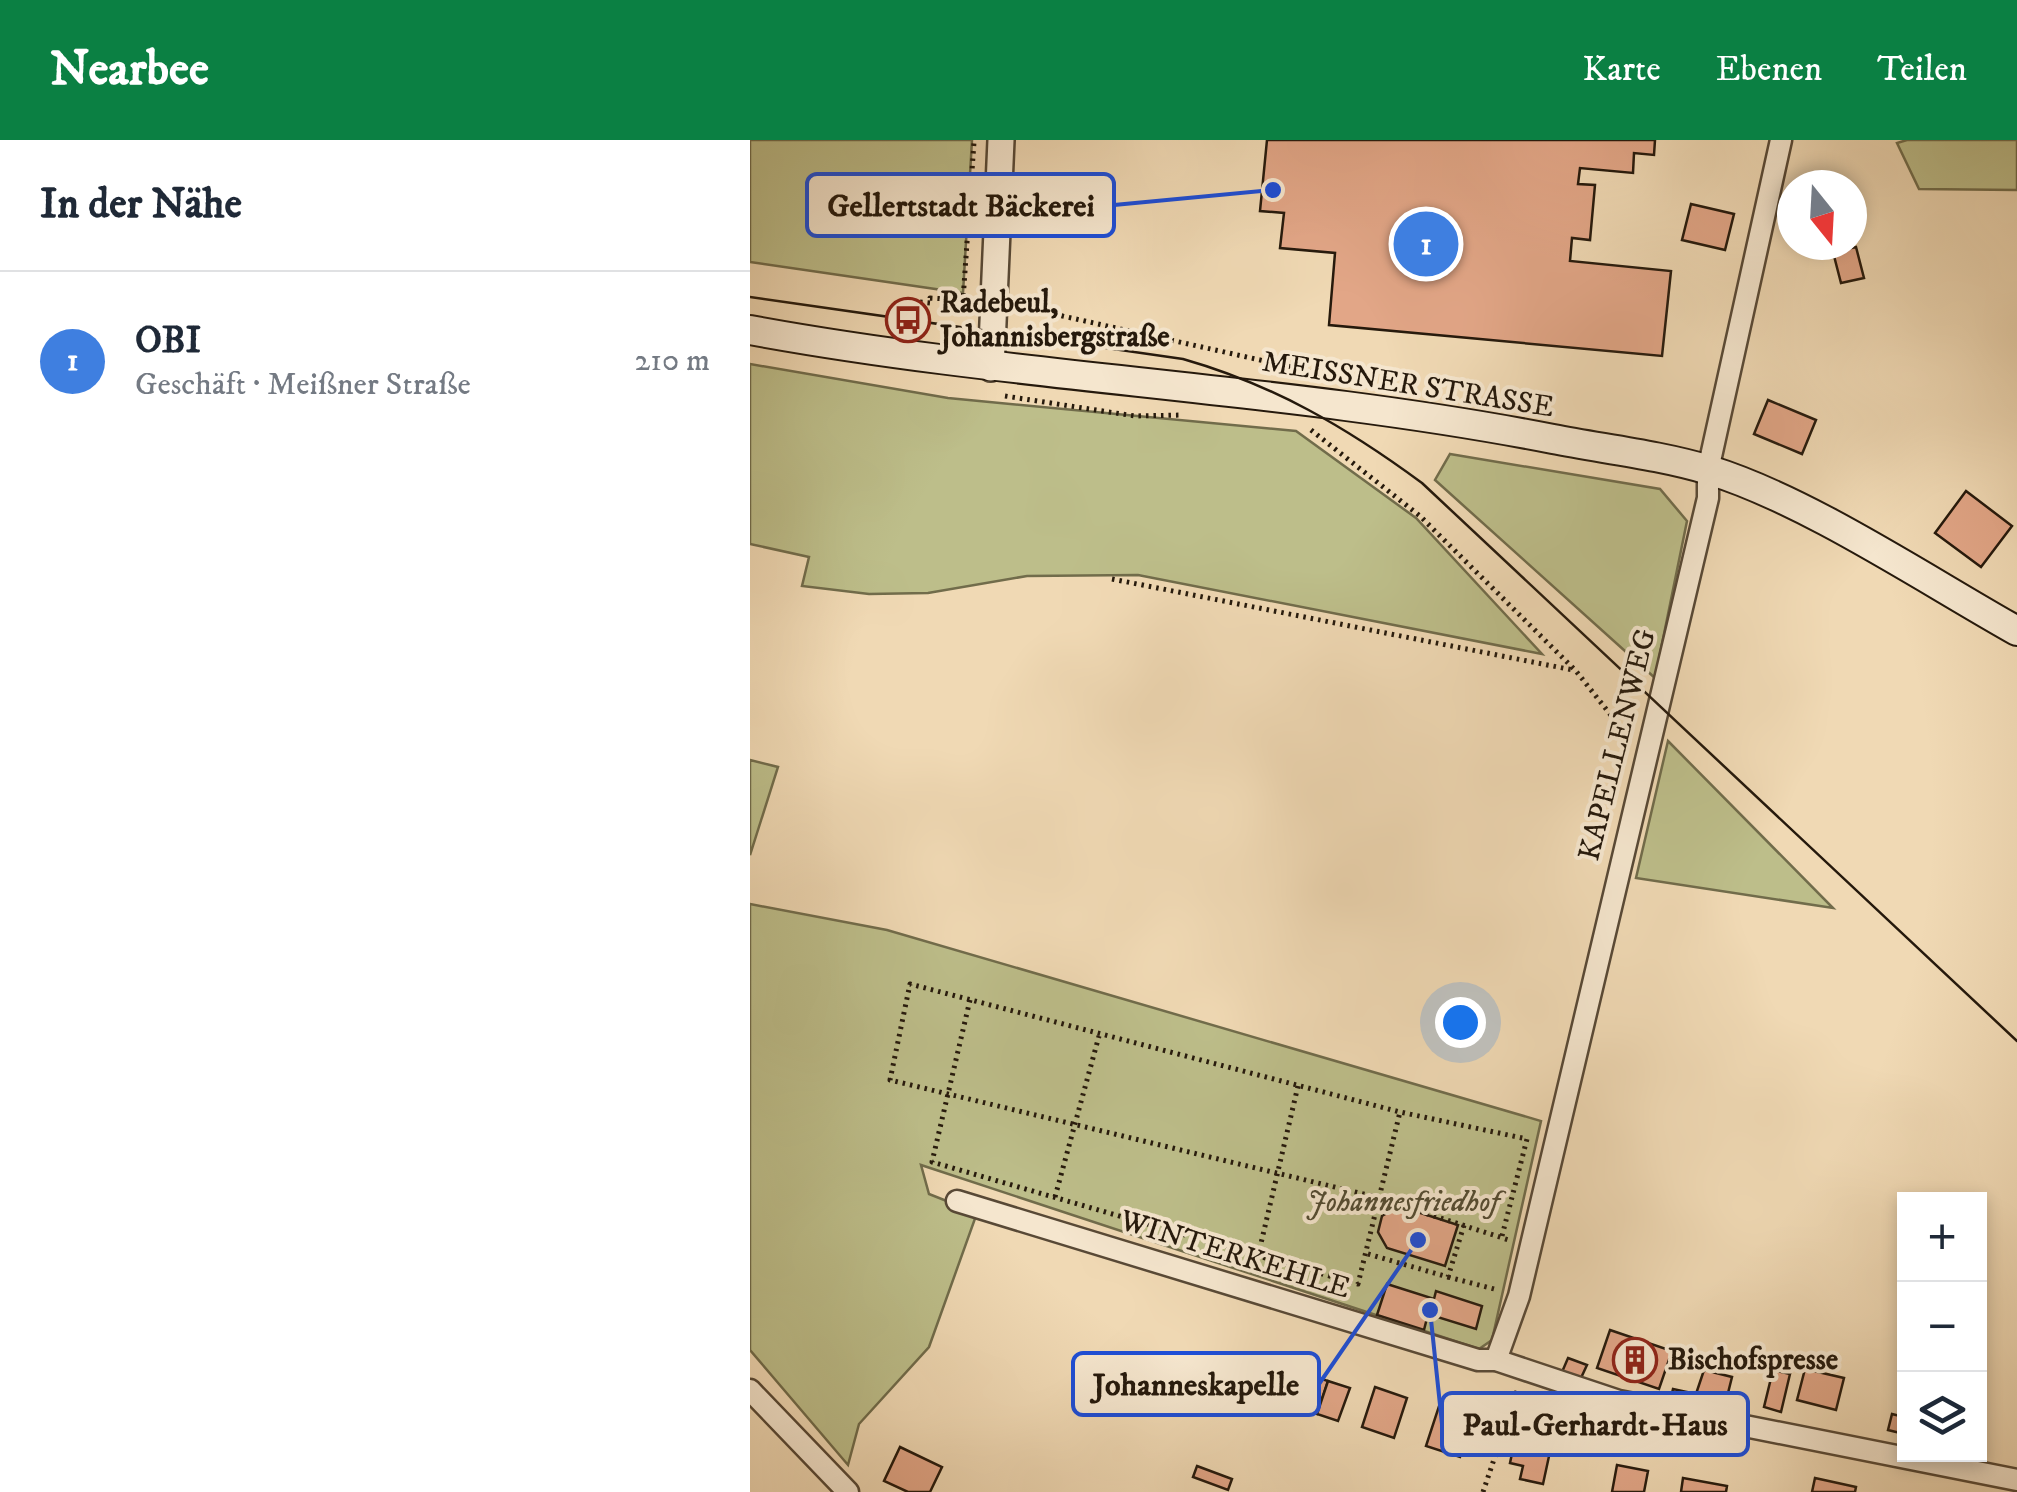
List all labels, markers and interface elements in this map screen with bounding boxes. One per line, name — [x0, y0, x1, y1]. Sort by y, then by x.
text: Nearbee — [50, 40, 209, 100]
text: Karte — [1583, 48, 1661, 92]
text: Ebenen — [1716, 48, 1822, 92]
text: Teilen — [1877, 48, 1967, 92]
north arrow — [1777, 170, 1867, 260]
callout: Gellertstadt Bäckerei — [807, 174, 1114, 236]
text: In der Nähe — [40, 179, 242, 231]
text: Gellertstadt Bäckerei — [827, 187, 1095, 227]
pin: 1 — [1394, 206, 1458, 282]
place label: Radebeul, Johannisbergstraße — [937, 285, 1170, 356]
bus stop icon: Radebeul, Johannisbergstraße — [885, 297, 931, 343]
text: OBI — [135, 317, 201, 365]
text: 1 — [67, 341, 78, 381]
text: 210 m — [635, 341, 710, 381]
street label: MEISSNER STRASSE — [1259, 344, 1557, 426]
text: Geschäft · Meißner Straße — [135, 365, 471, 405]
street label: KAPELLENWEG — [1571, 625, 1665, 865]
your location — [1435, 997, 1486, 1048]
park label: Johannesfriedhof — [1306, 1184, 1507, 1221]
map controls — [1897, 1192, 1987, 1462]
button: + — [1897, 1192, 1987, 1282]
street label: WINTERKEHLE — [1114, 1202, 1355, 1308]
button: − — [1897, 1282, 1987, 1372]
building icon: Bischofspresse — [1612, 1337, 1658, 1383]
place label: Bischofspresse — [1668, 1342, 1839, 1379]
callout: Johanneskapelle — [1073, 1353, 1319, 1415]
text: Johanneskapelle — [1090, 1366, 1299, 1406]
button: layers — [1897, 1372, 1987, 1462]
callout: Paul-Gerhardt-Haus — [1442, 1393, 1748, 1455]
text: Paul-Gerhardt-Haus — [1462, 1406, 1728, 1446]

